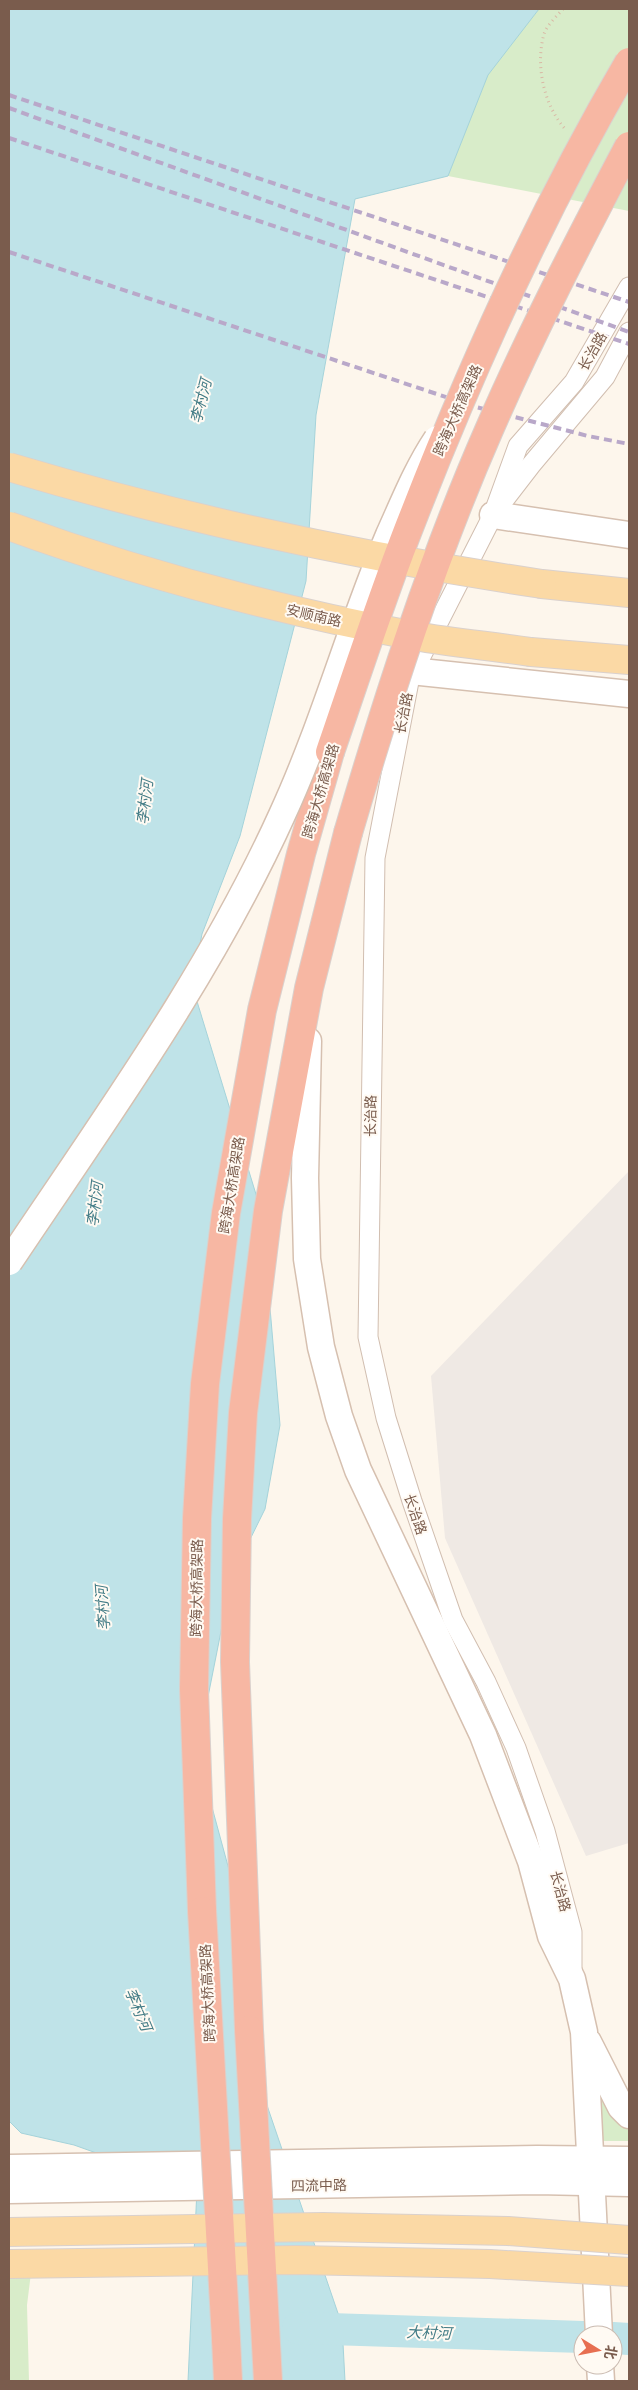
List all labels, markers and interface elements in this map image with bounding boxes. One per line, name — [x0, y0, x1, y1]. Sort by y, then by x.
street label: 长治路 — [574, 329, 610, 373]
street label: 跨海大桥高架路 — [429, 362, 485, 458]
water label: 李村河 — [186, 374, 215, 425]
street label: 安顺南路 — [285, 600, 343, 630]
street label: 长治路 — [391, 691, 415, 735]
street label: 跨海大桥高架路 — [298, 742, 342, 840]
water label: 李村河 — [132, 776, 156, 825]
street label: 长治路 — [361, 1095, 379, 1137]
street label: 跨海大桥高架路 — [215, 1135, 247, 1235]
water label: 李村河 — [82, 1178, 106, 1227]
street label: 长治路 — [401, 1491, 431, 1537]
street label: 跨海大桥高架路 — [187, 1539, 205, 1637]
water label: 李村河 — [91, 1582, 113, 1631]
street label: 长治路 — [547, 1869, 575, 1913]
street label: 跨海大桥高架路 — [196, 1944, 218, 2042]
water label: 李村河 — [122, 1985, 157, 2036]
street label: 四流中路 — [291, 2176, 347, 2194]
water label: 大村河 — [406, 2322, 455, 2342]
north arrow — [573, 2325, 623, 2375]
text: 北 — [602, 2344, 621, 2361]

